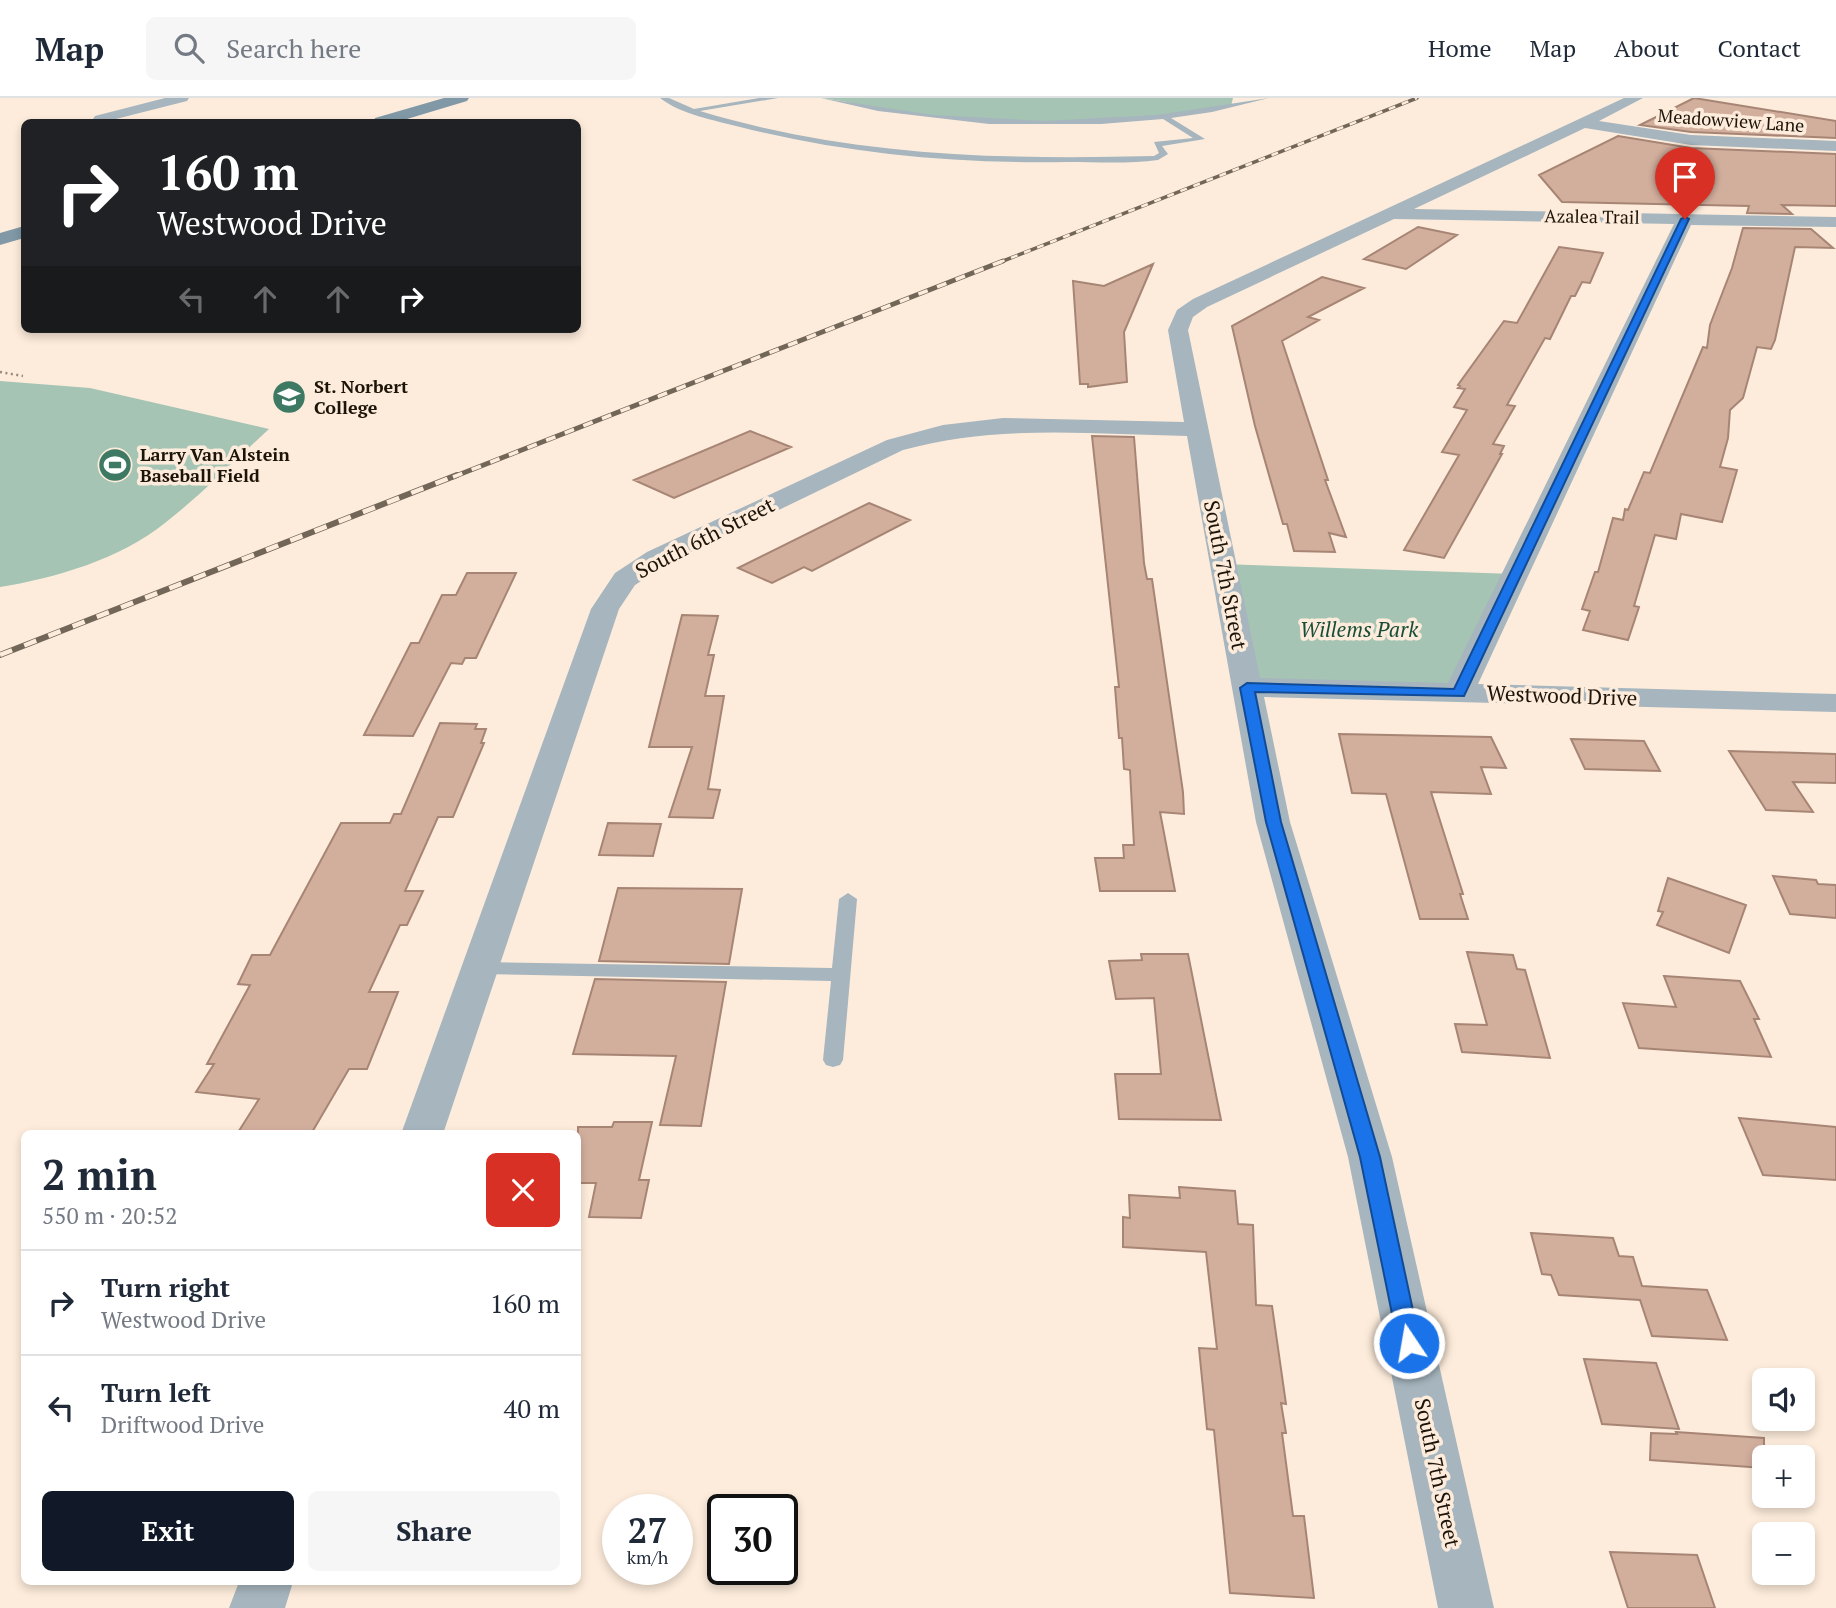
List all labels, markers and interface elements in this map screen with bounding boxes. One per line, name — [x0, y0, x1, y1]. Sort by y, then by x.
search box — [146, 17, 636, 80]
text: Map — [35, 27, 104, 70]
icon: search — [170, 29, 208, 67]
text: Search here — [226, 31, 361, 65]
text: Home — [1428, 32, 1492, 64]
text: Map — [1530, 32, 1576, 64]
text: About — [1614, 32, 1680, 64]
text: Contact — [1718, 32, 1801, 64]
street label: Meadowview Lane — [1657, 103, 1805, 137]
text: 160 m — [157, 139, 299, 204]
icon: right — [42, 147, 133, 238]
pin — [1655, 147, 1715, 219]
icon: arrive — [1666, 158, 1704, 196]
text: Westwood Drive — [157, 202, 387, 244]
street label: Azalea Trail — [1544, 203, 1640, 229]
icon: left — [173, 280, 211, 318]
icon: ahead — [246, 280, 284, 318]
icon: ahead — [319, 280, 357, 318]
icon: right — [392, 280, 430, 318]
place label: St. Norbert College — [314, 374, 408, 419]
school or university icon: St. Norbert College — [270, 378, 308, 416]
place label: Larry Van Alstein Baseball Field — [140, 442, 290, 487]
sports icon: Larry Van Alstein Baseball Field — [96, 446, 134, 484]
street label: South 6th Street — [630, 490, 779, 584]
street label: South 7th Street — [1198, 498, 1254, 652]
park label: Willems Park — [1300, 615, 1419, 643]
street label: Westwood Drive — [1486, 678, 1638, 712]
text: 2 min — [42, 1146, 157, 1202]
button: close — [486, 1153, 560, 1227]
text: 550 m · 20:52 — [42, 1200, 177, 1231]
text: Turn right — [101, 1270, 230, 1304]
icon: right — [42, 1284, 80, 1322]
text: 160 m — [490, 1286, 560, 1320]
text: Westwood Drive — [101, 1304, 266, 1335]
position arrow — [1372, 1306, 1446, 1380]
map controls — [1752, 1368, 1815, 1585]
button: sound — [1752, 1368, 1815, 1431]
text: Turn left — [101, 1375, 211, 1409]
icon: left — [42, 1389, 80, 1427]
text: 40 m — [504, 1391, 560, 1425]
street label: South 7th Street — [1409, 1396, 1467, 1550]
text: Driftwood Drive — [101, 1409, 264, 1440]
button: + — [1752, 1445, 1815, 1508]
button: Exit — [42, 1491, 294, 1571]
button: Share — [308, 1491, 560, 1571]
speed limit sign: 30 — [707, 1494, 798, 1585]
text: 27 — [628, 1507, 667, 1553]
button: − — [1752, 1522, 1815, 1585]
text: km/h — [627, 1545, 668, 1569]

